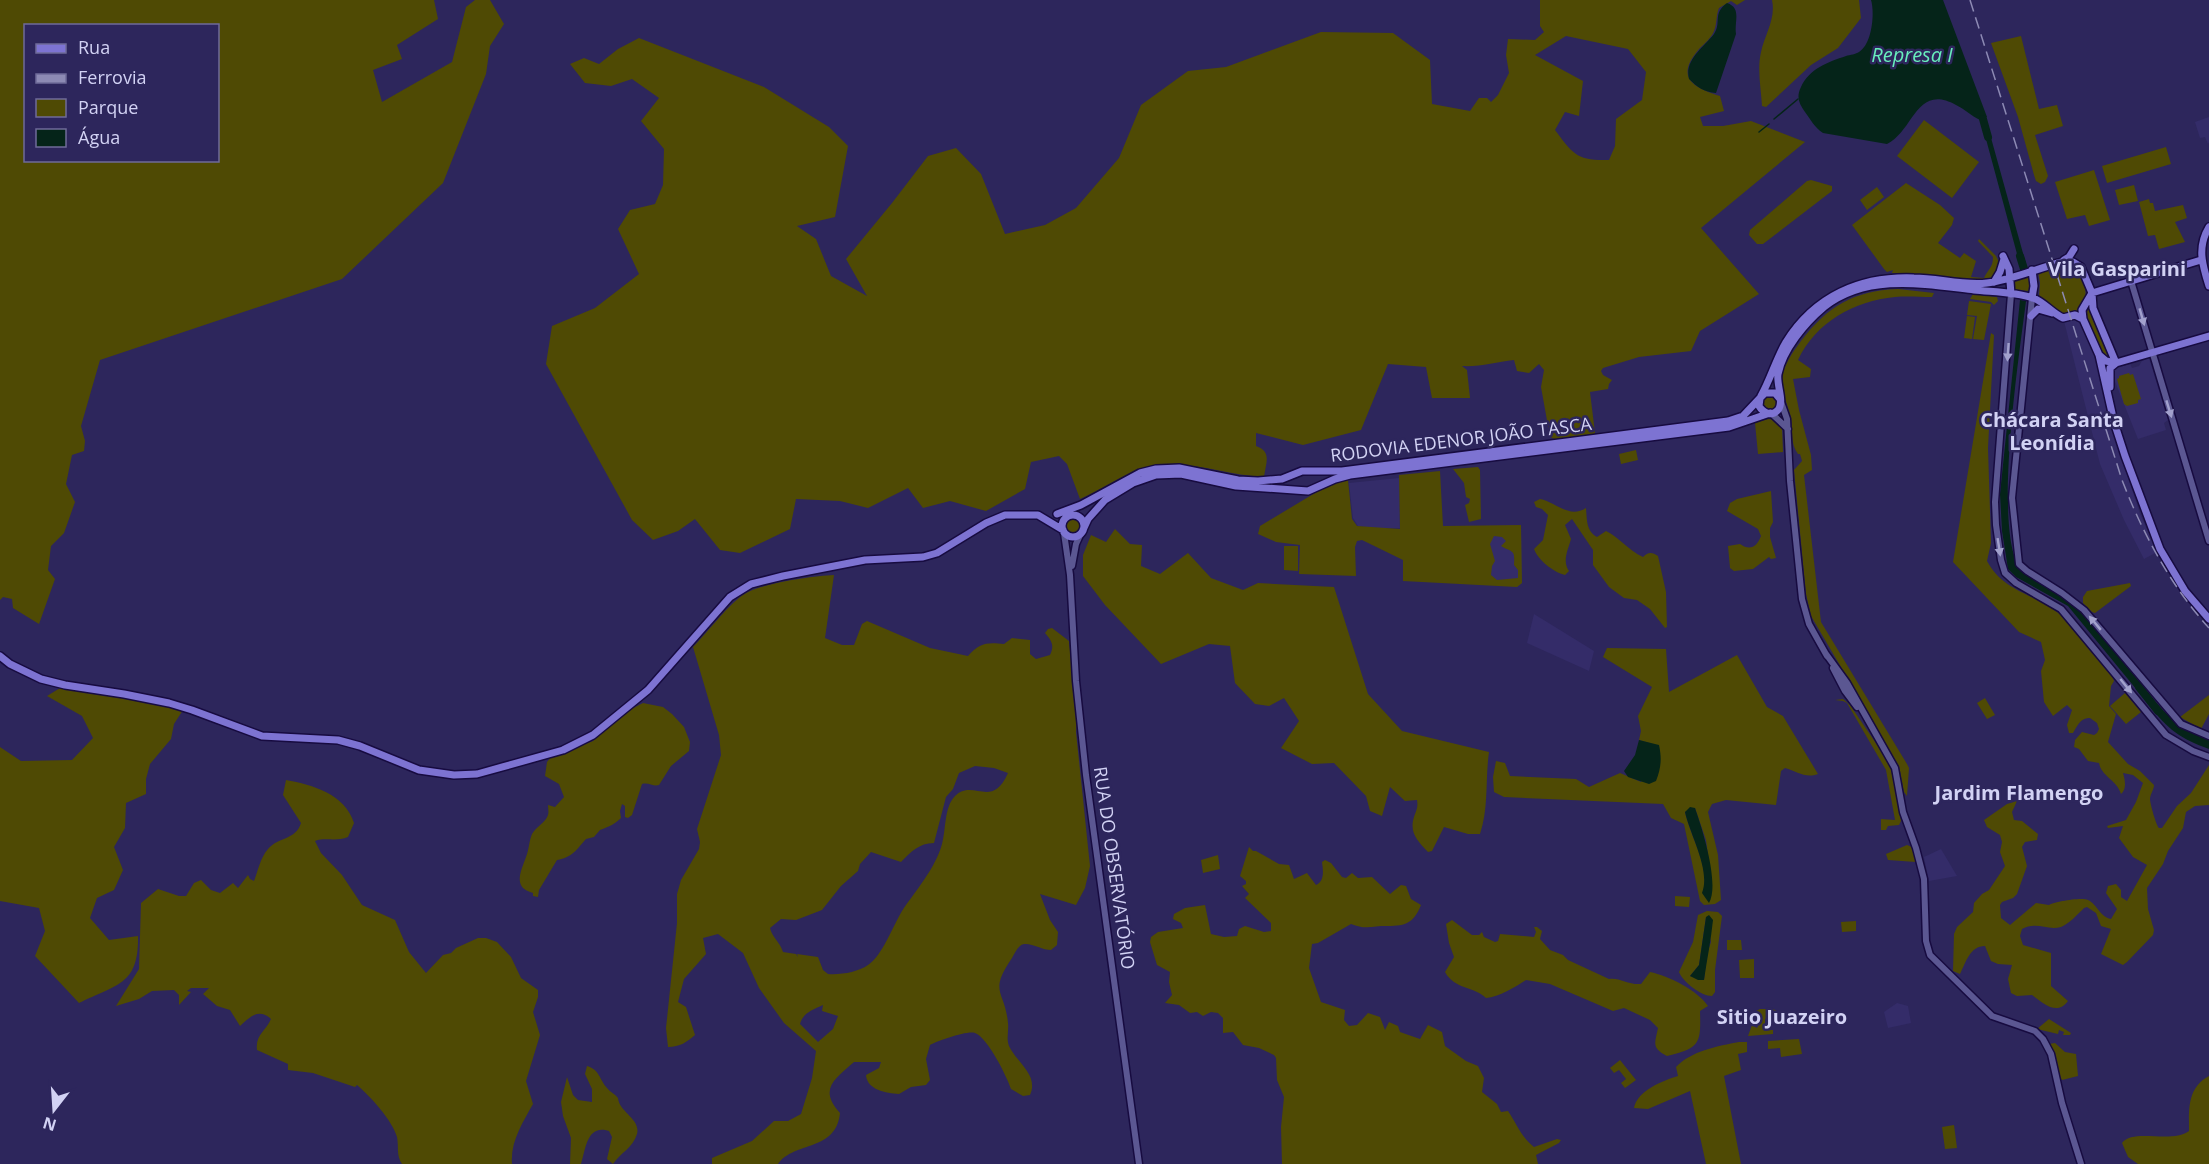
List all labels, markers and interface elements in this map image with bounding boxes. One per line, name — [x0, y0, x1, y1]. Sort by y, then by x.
legend — [24, 24, 219, 162]
text: Rua — [78, 35, 110, 59]
water label: Represa I — [1871, 41, 1953, 68]
text: Ferrovia — [78, 65, 146, 89]
text: Parque — [78, 95, 138, 119]
text: Água — [78, 125, 120, 149]
district label: Vila Gasparini — [2048, 255, 2186, 282]
one-way arrow — [2137, 308, 2147, 326]
one-way arrow — [2003, 343, 2012, 362]
one-way arrow — [2165, 400, 2174, 418]
district label: Chácara Santa Leonídia — [1980, 406, 2124, 456]
street label: RODOVIA EDENOR JOÃO TASCA — [1329, 411, 1594, 467]
one-way arrow — [1995, 537, 2004, 556]
one-way arrow — [2088, 615, 2101, 631]
one-way arrow — [2119, 679, 2131, 694]
street label: RUA DO OBSERVATÓRIO — [1089, 765, 1141, 971]
district label: Jardim Flamengo — [1933, 779, 2103, 806]
district label: Sitio Juazeiro — [1717, 1003, 1847, 1030]
north arrow — [24, 1080, 84, 1140]
text: N — [40, 1112, 59, 1137]

